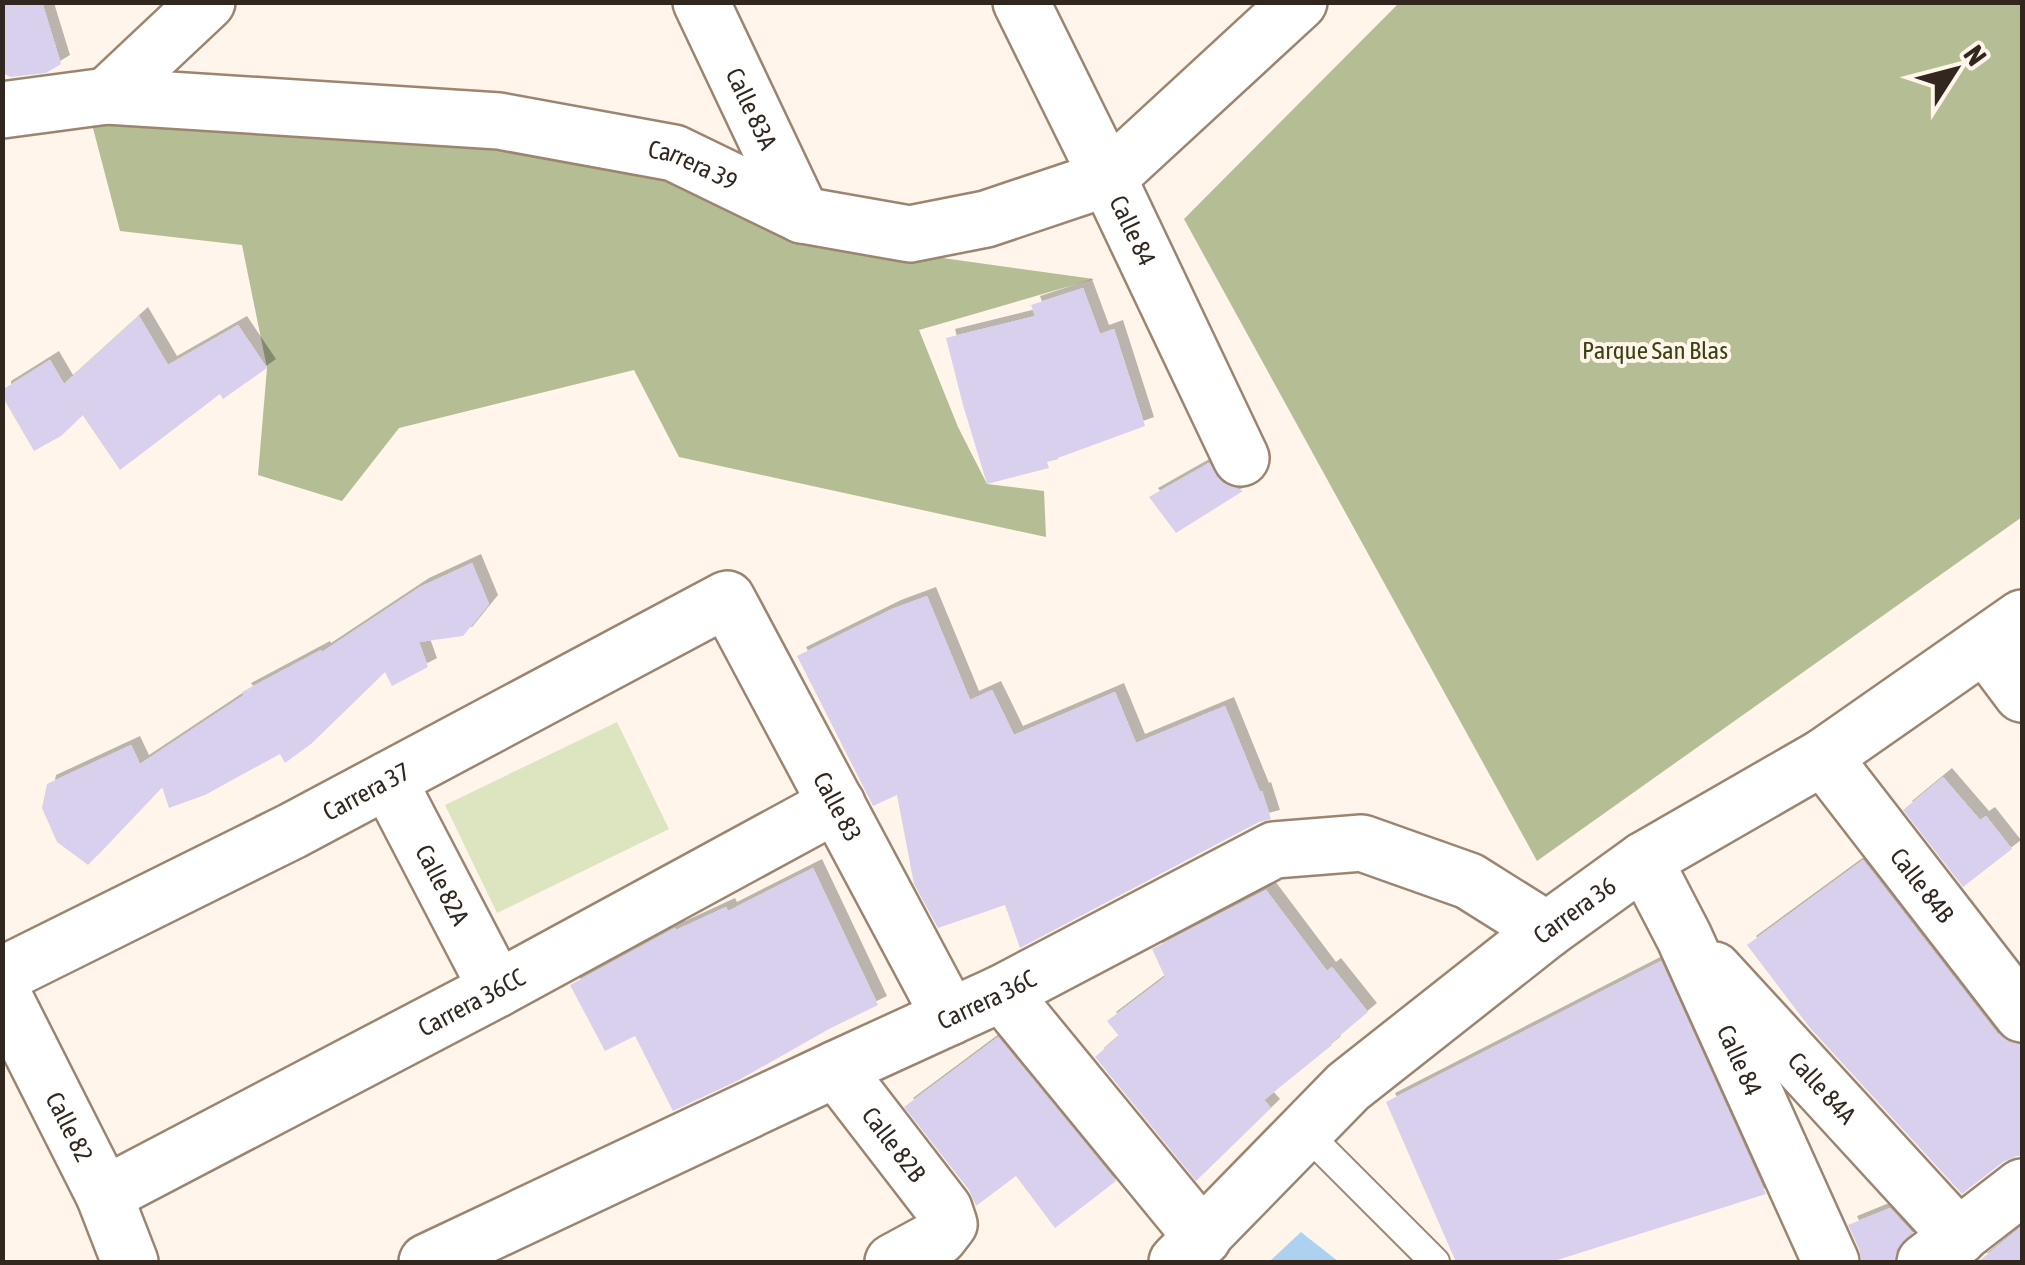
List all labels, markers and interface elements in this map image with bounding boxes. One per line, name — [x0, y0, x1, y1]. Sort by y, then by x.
north arrow — [1905, 20, 2005, 120]
text: N — [1957, 39, 1993, 71]
street label: Calle 83A — [720, 64, 783, 154]
street label: Carrera 39 — [646, 135, 742, 196]
street label: Calle 84 — [1104, 191, 1161, 270]
park label: Parque San Blas — [1582, 336, 1728, 364]
street label: Carrera 37 — [318, 757, 415, 826]
street label: Calle 83 — [808, 767, 868, 846]
street label: Calle 82A — [410, 840, 475, 930]
street label: Calle 84B — [1885, 842, 1960, 928]
street label: Carrera 36 — [1528, 871, 1621, 949]
street label: Carrera 36CC — [413, 963, 530, 1042]
street label: Carrera 36C — [933, 964, 1040, 1035]
street label: Calle 84 — [1712, 1021, 1768, 1100]
street label: Calle 84A — [1783, 1047, 1862, 1130]
street label: Calle 82 — [40, 1087, 99, 1166]
street label: Calle 82B — [857, 1102, 931, 1187]

